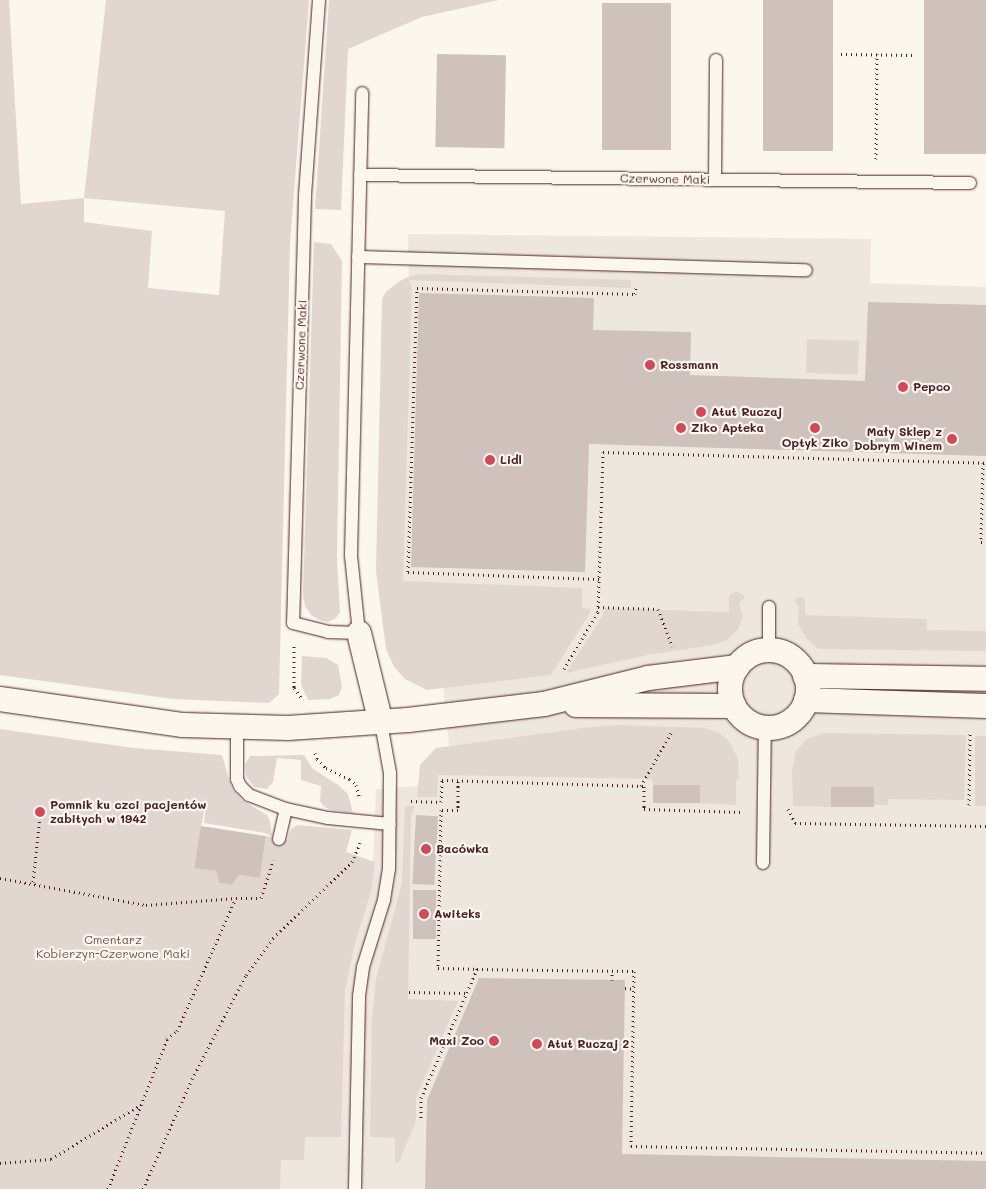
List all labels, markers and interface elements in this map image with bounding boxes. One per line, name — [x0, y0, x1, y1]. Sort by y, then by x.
street label: Czerwone Maki — [620, 171, 710, 187]
street label: Czerwone Maki — [292, 300, 310, 390]
place label: Rossmann — [660, 358, 718, 372]
marker: Rossmann — [644, 359, 656, 371]
place label: Pepco — [913, 380, 950, 394]
marker: Pepco — [897, 381, 909, 393]
place label: Atut Ruczaj — [711, 405, 782, 419]
marker: Atut Ruczaj — [695, 406, 707, 418]
place label: Ziko Apteka — [691, 421, 764, 435]
marker: Ziko Apteka — [675, 422, 687, 434]
marker: Optyk Ziko — [809, 422, 821, 434]
place label: Mały Sklep z Dobrym Winem — [854, 425, 942, 453]
marker: Mały Sklep z Dobrym Winem — [946, 433, 958, 445]
place label: Optyk Ziko — [782, 436, 848, 450]
place label: Lidl — [500, 453, 522, 467]
marker: Lidl — [484, 454, 496, 466]
place label: Pomnik ku czci pacjentów zabitych w 1942 — [50, 798, 206, 826]
marker: Pomnik ku czci pacjentów zabitych w 1942 — [34, 806, 46, 818]
place label: Bacówka — [436, 842, 489, 856]
marker: Bacówka — [420, 843, 432, 855]
place label: Awiteks — [434, 907, 481, 921]
marker: Awiteks — [418, 908, 430, 920]
park label: Cmentarz Kobierzyn-Czerwone Maki — [36, 933, 190, 961]
place label: Maxi Zoo — [429, 1034, 484, 1048]
marker: Maxi Zoo — [488, 1035, 500, 1047]
place label: Atut Ruczaj 2 — [547, 1037, 629, 1051]
marker: Atut Ruczaj 2 — [531, 1038, 543, 1050]

